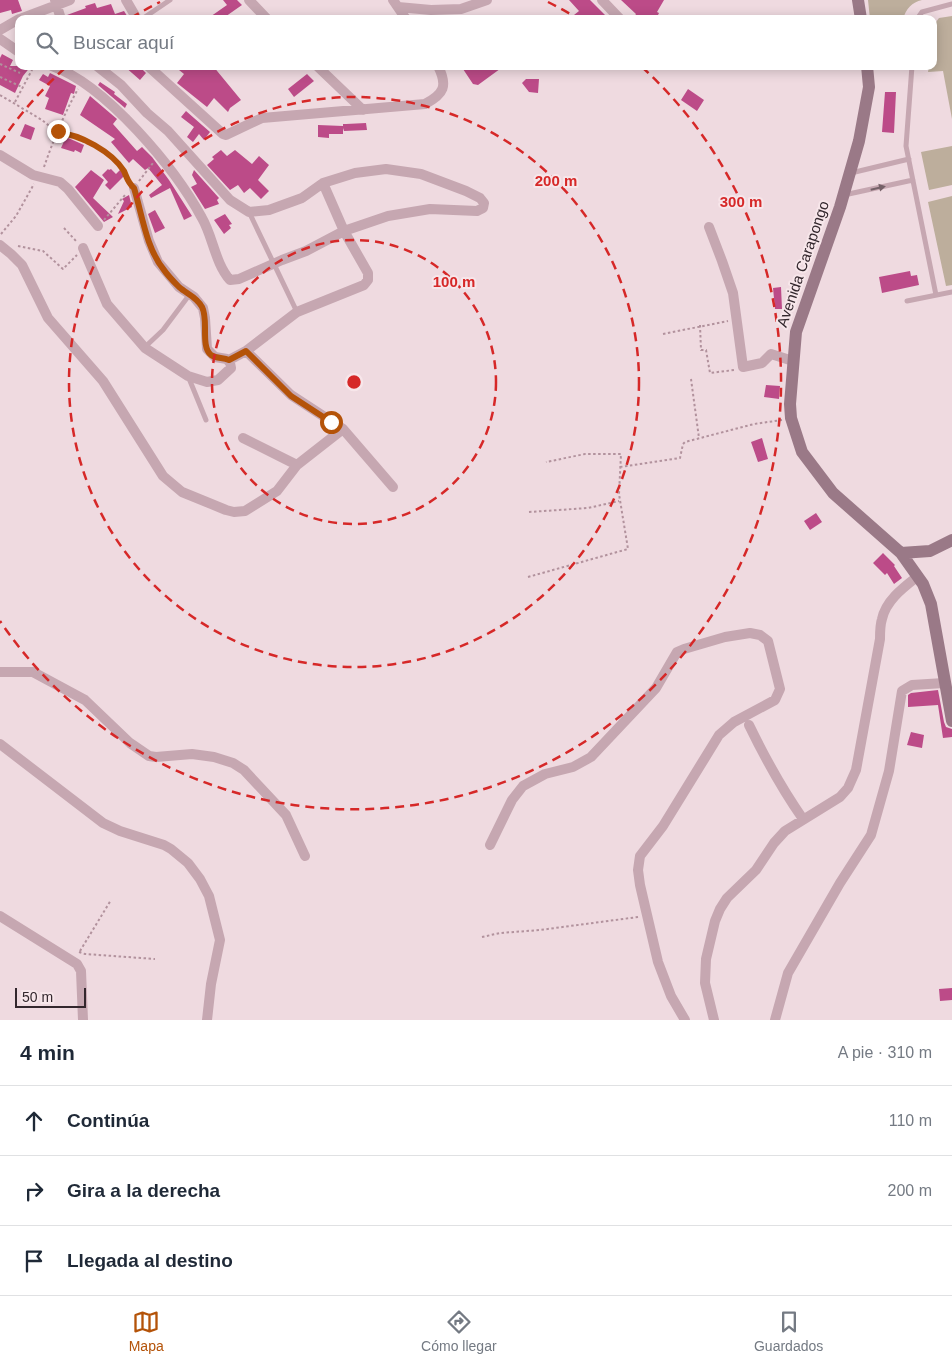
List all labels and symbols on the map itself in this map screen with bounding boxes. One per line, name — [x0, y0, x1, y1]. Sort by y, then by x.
route end — [47, 120, 70, 143]
text: 200 m — [535, 172, 577, 189]
one-way arrow — [871, 184, 886, 192]
text: 300 m — [720, 193, 762, 210]
street label: Avenida Carapongo — [773, 199, 832, 329]
text: 100 m — [433, 273, 475, 290]
centre of rings — [345, 373, 363, 391]
route start — [320, 411, 343, 434]
scale bar — [15, 985, 86, 1008]

